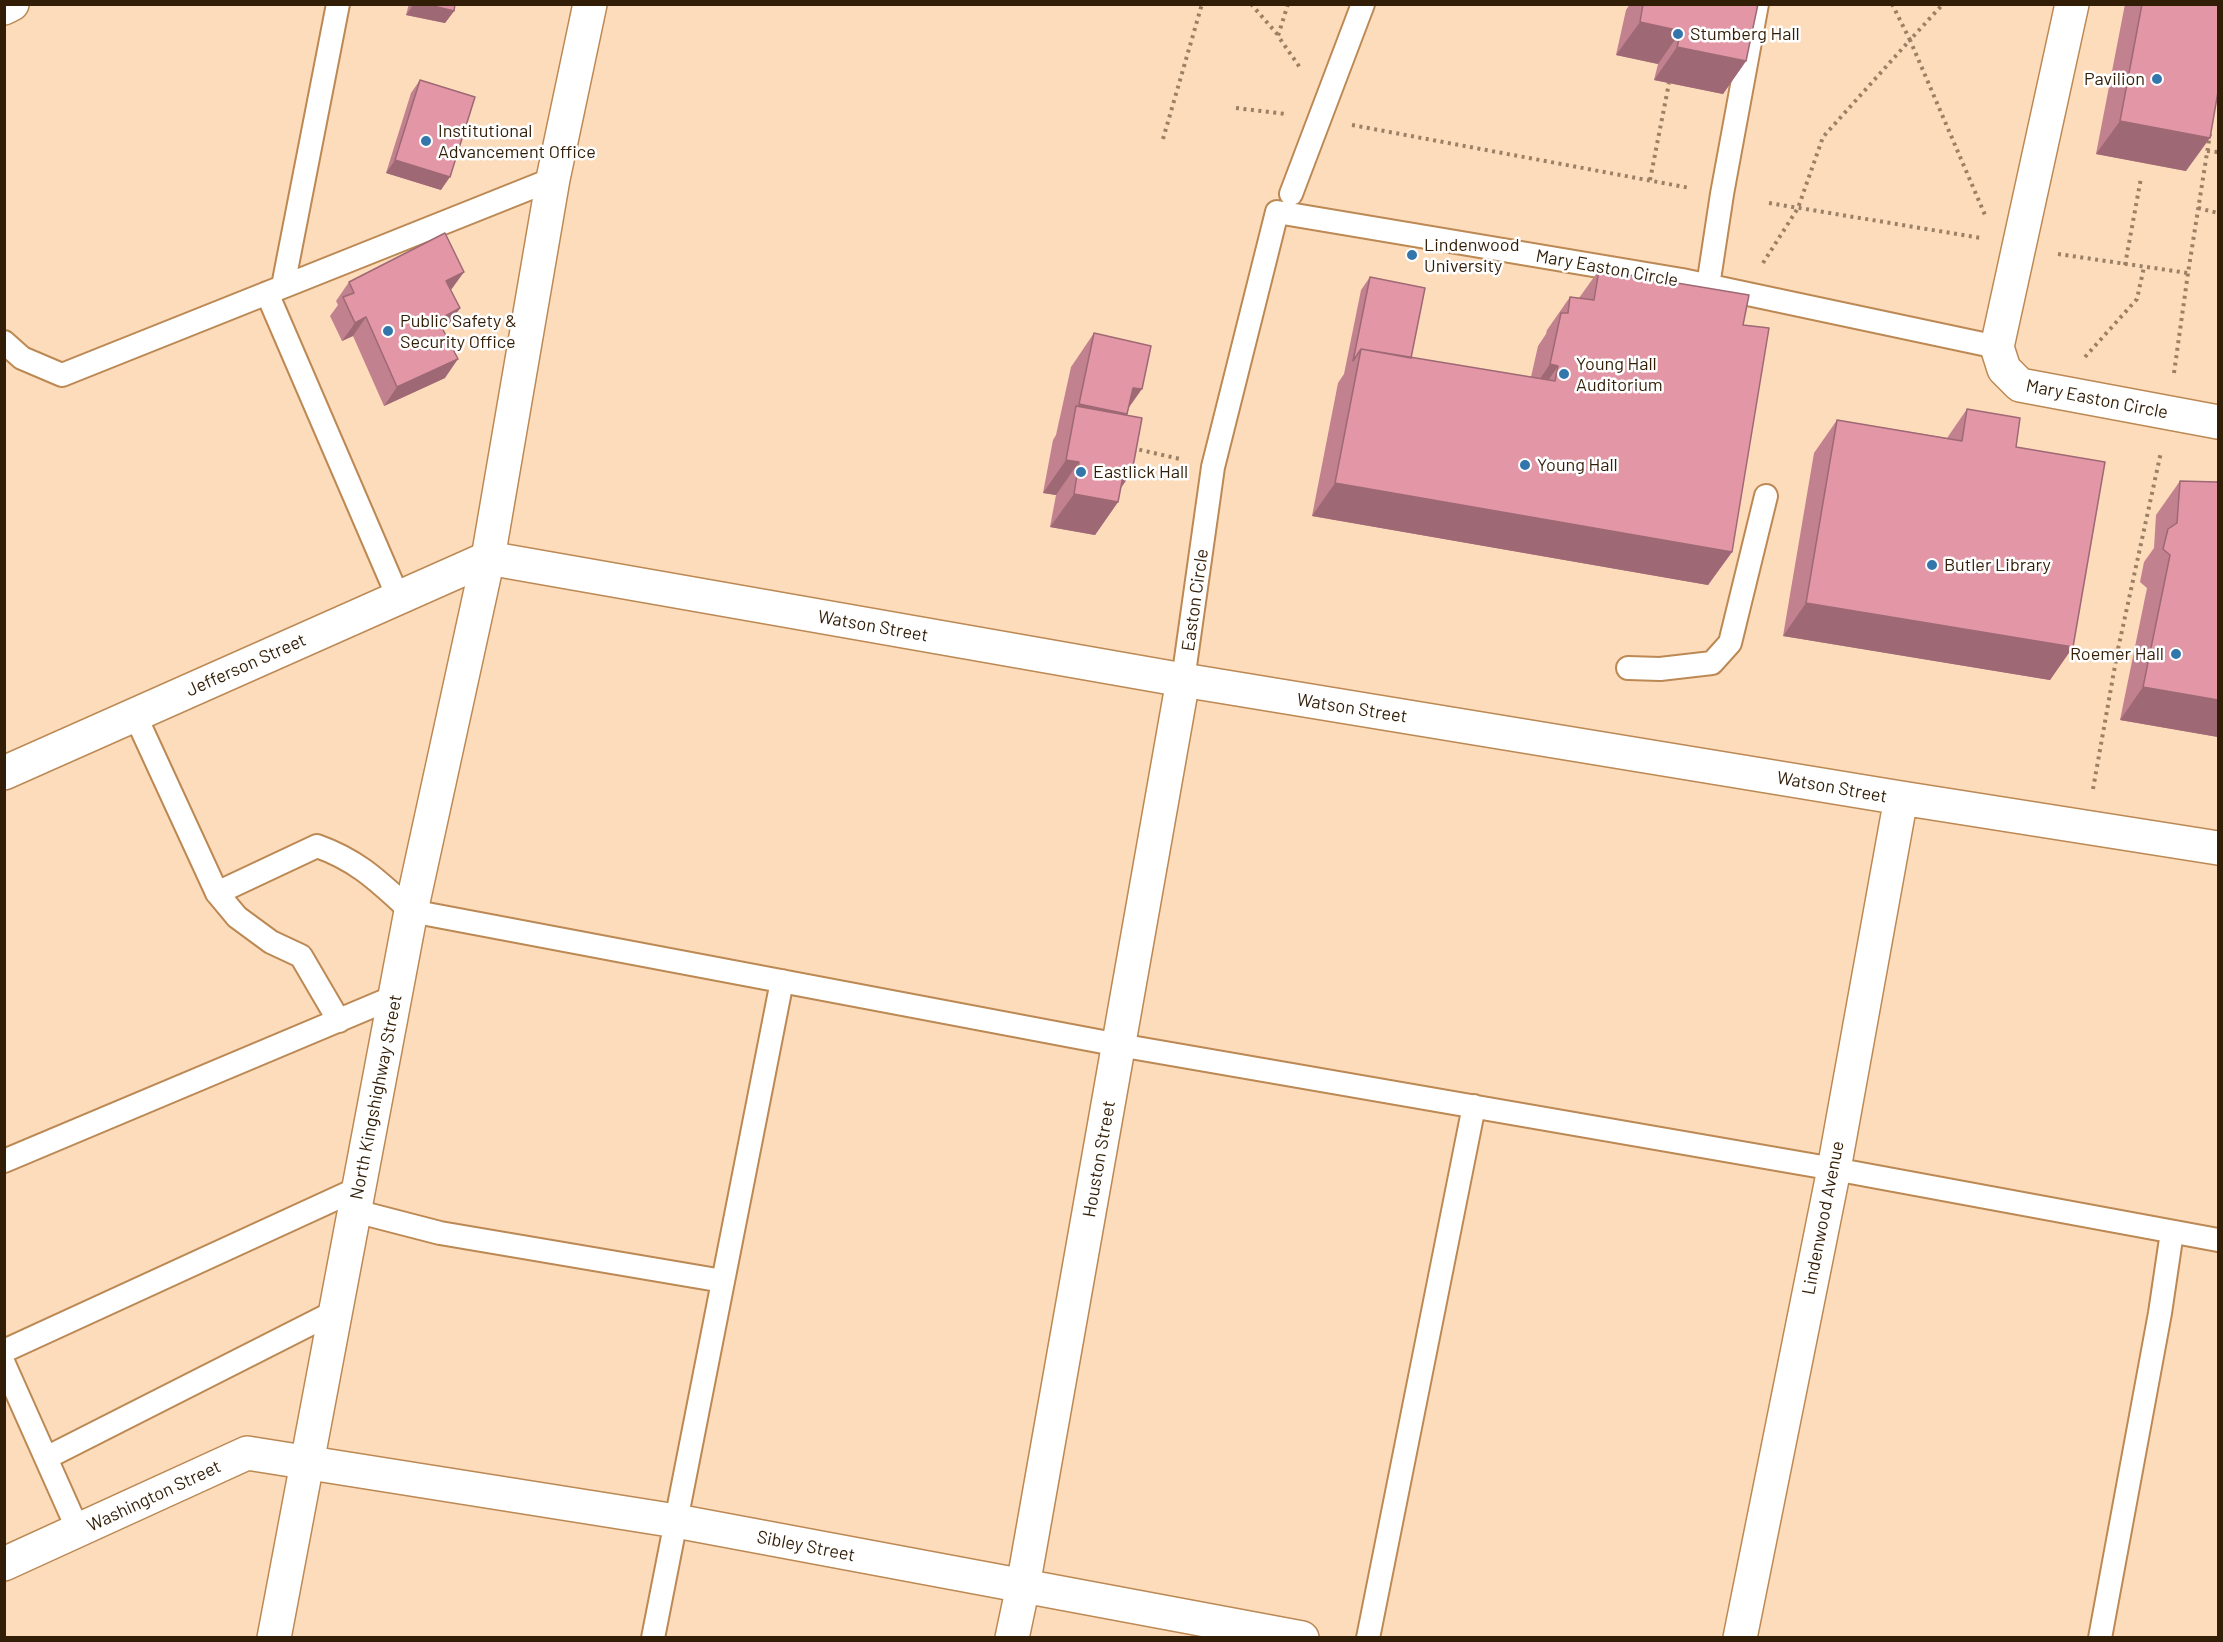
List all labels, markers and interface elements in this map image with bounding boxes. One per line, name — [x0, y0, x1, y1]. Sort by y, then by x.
place label: Stumberg Hall — [1690, 23, 1800, 45]
marker: Stumberg Hall — [1671, 27, 1685, 41]
place label: Pavilion — [2084, 68, 2145, 90]
marker: Pavilion — [2150, 72, 2164, 86]
place label: Institutional Advancement Office — [438, 120, 596, 162]
marker: Institutional Advancement Office — [419, 134, 433, 148]
place label: Lindenwood University — [1424, 234, 1519, 276]
street label: Mary Easton Circle — [1534, 245, 1680, 291]
marker: Lindenwood University — [1405, 248, 1419, 262]
place label: Public Safety & Security Office — [400, 310, 517, 352]
marker: Public Safety & Security Office — [381, 324, 395, 338]
place label: Young Hall Auditorium — [1576, 353, 1663, 395]
marker: Young Hall Auditorium — [1557, 367, 1571, 381]
street label: Mary Easton Circle — [2024, 375, 2170, 423]
place label: Young Hall — [1537, 454, 1618, 476]
marker: Young Hall — [1518, 458, 1532, 472]
place label: Eastlick Hall — [1093, 461, 1188, 483]
marker: Eastlick Hall — [1074, 465, 1088, 479]
street label: Easton Circle — [1177, 547, 1213, 653]
place label: Butler Library — [1944, 554, 2051, 576]
marker: Butler Library — [1925, 558, 1939, 572]
street label: Watson Street — [816, 606, 930, 646]
street label: Jefferson Street — [183, 629, 309, 701]
place label: Roemer Hall — [2070, 643, 2164, 665]
marker: Roemer Hall — [2169, 647, 2183, 661]
street label: Watson Street — [1295, 689, 1409, 727]
street label: Watson Street — [1775, 767, 1889, 807]
street label: North Kingshighway Street — [346, 993, 406, 1201]
street label: Houston Street — [1078, 1099, 1120, 1219]
street label: Lindenwood Avenue — [1797, 1139, 1849, 1297]
street label: Washington Street — [84, 1456, 224, 1536]
street label: Sibley Street — [755, 1526, 857, 1566]

